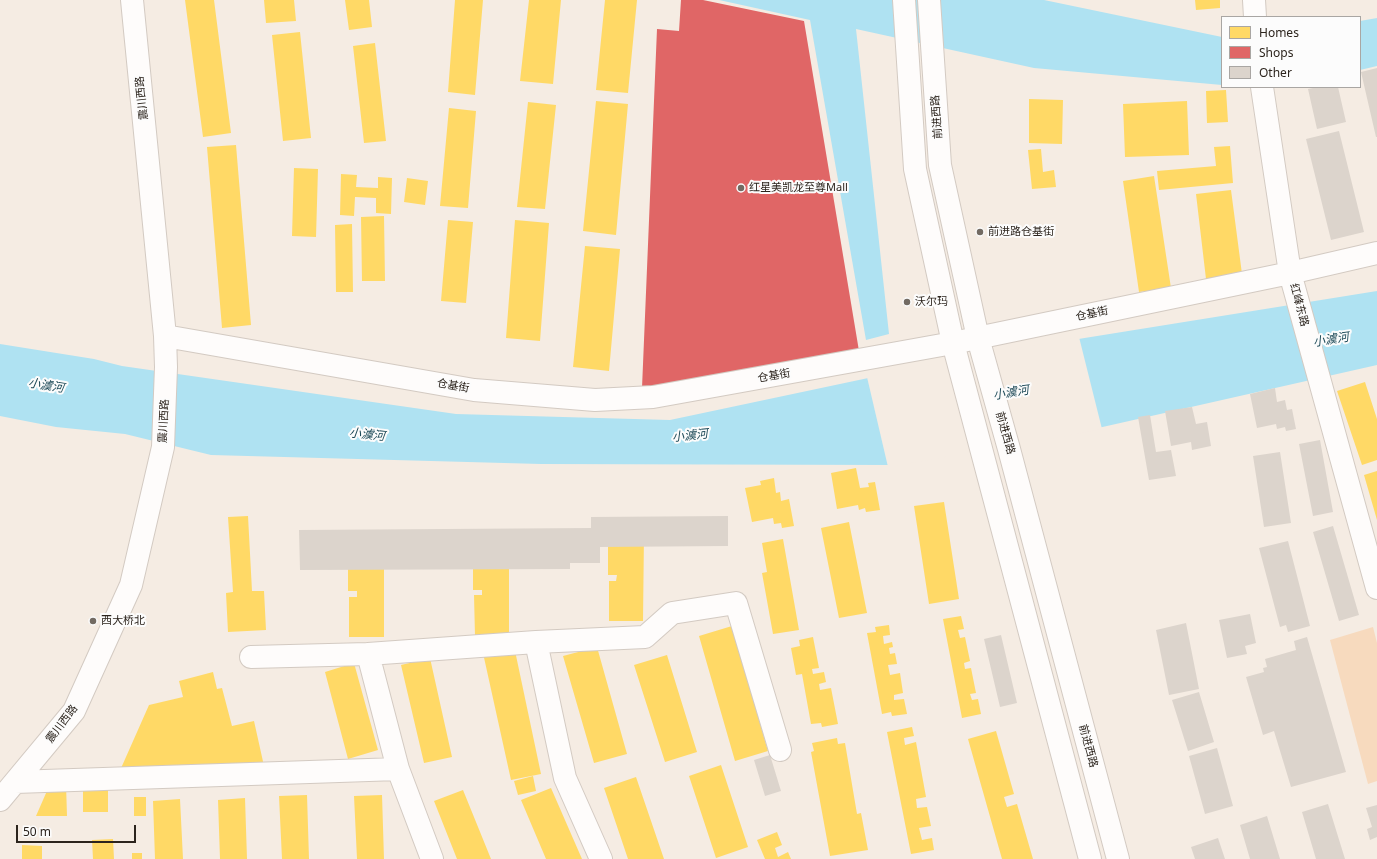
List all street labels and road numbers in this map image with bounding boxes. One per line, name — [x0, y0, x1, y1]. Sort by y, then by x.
street label: 震川西路 — [133, 75, 151, 121]
street label: 前进西路 — [929, 95, 945, 139]
street label: 红峰东路 — [1287, 282, 1311, 328]
street label: 仓基街 — [1074, 304, 1110, 324]
street label: 仓基街 — [757, 367, 791, 385]
street label: 仓基街 — [436, 377, 470, 395]
street label: 震川西路 — [156, 399, 172, 443]
street label: 前进西路 — [993, 410, 1017, 456]
street label: 震川西路 — [43, 702, 81, 746]
street label: 前进西路 — [1076, 723, 1100, 769]

